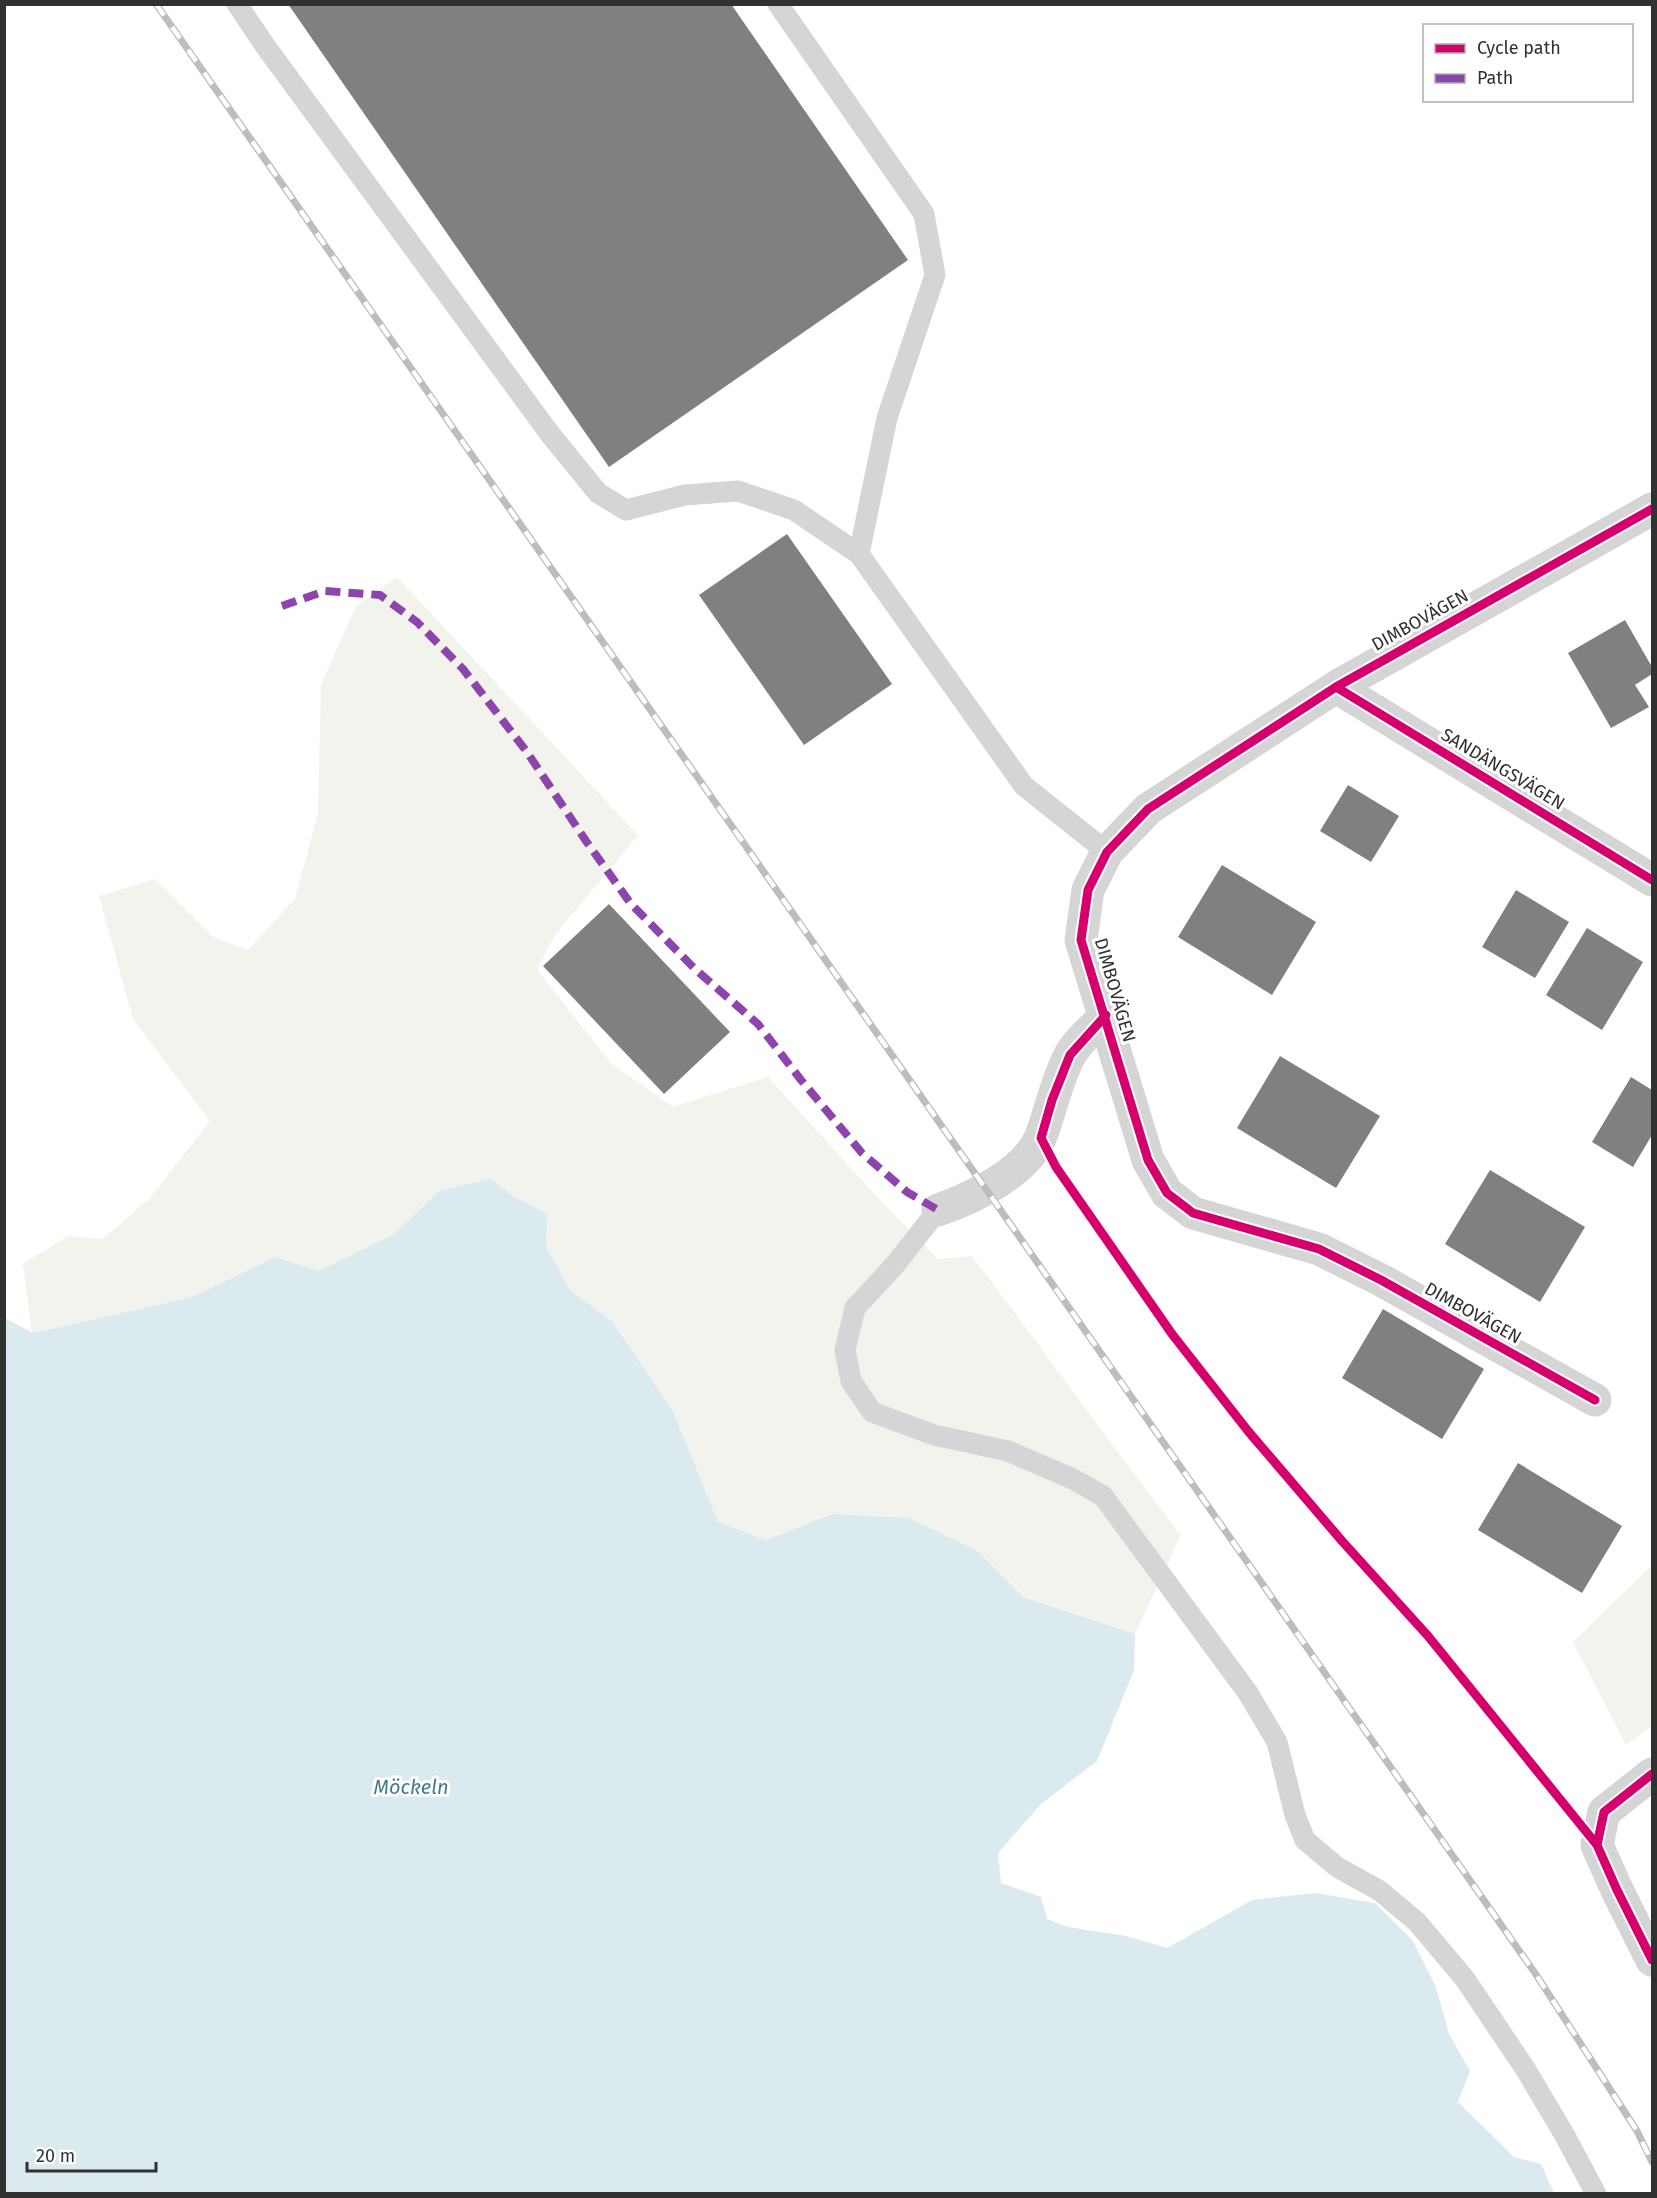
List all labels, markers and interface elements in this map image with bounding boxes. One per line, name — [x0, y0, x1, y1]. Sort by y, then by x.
legend — [1423, 24, 1633, 102]
text: Cycle path — [1477, 37, 1561, 59]
text: Path — [1477, 67, 1513, 89]
street label: DIMBOVÄGEN — [1368, 584, 1472, 656]
street label: SANDÄNGSVÄGEN — [1437, 723, 1569, 815]
street label: DIMBOVÄGEN — [1090, 935, 1140, 1045]
street label: DIMBOVÄGEN — [1421, 1277, 1525, 1349]
water label: Möckeln — [373, 1775, 449, 1799]
scale bar — [27, 2135, 156, 2173]
text: 20 m — [36, 2145, 75, 2167]

